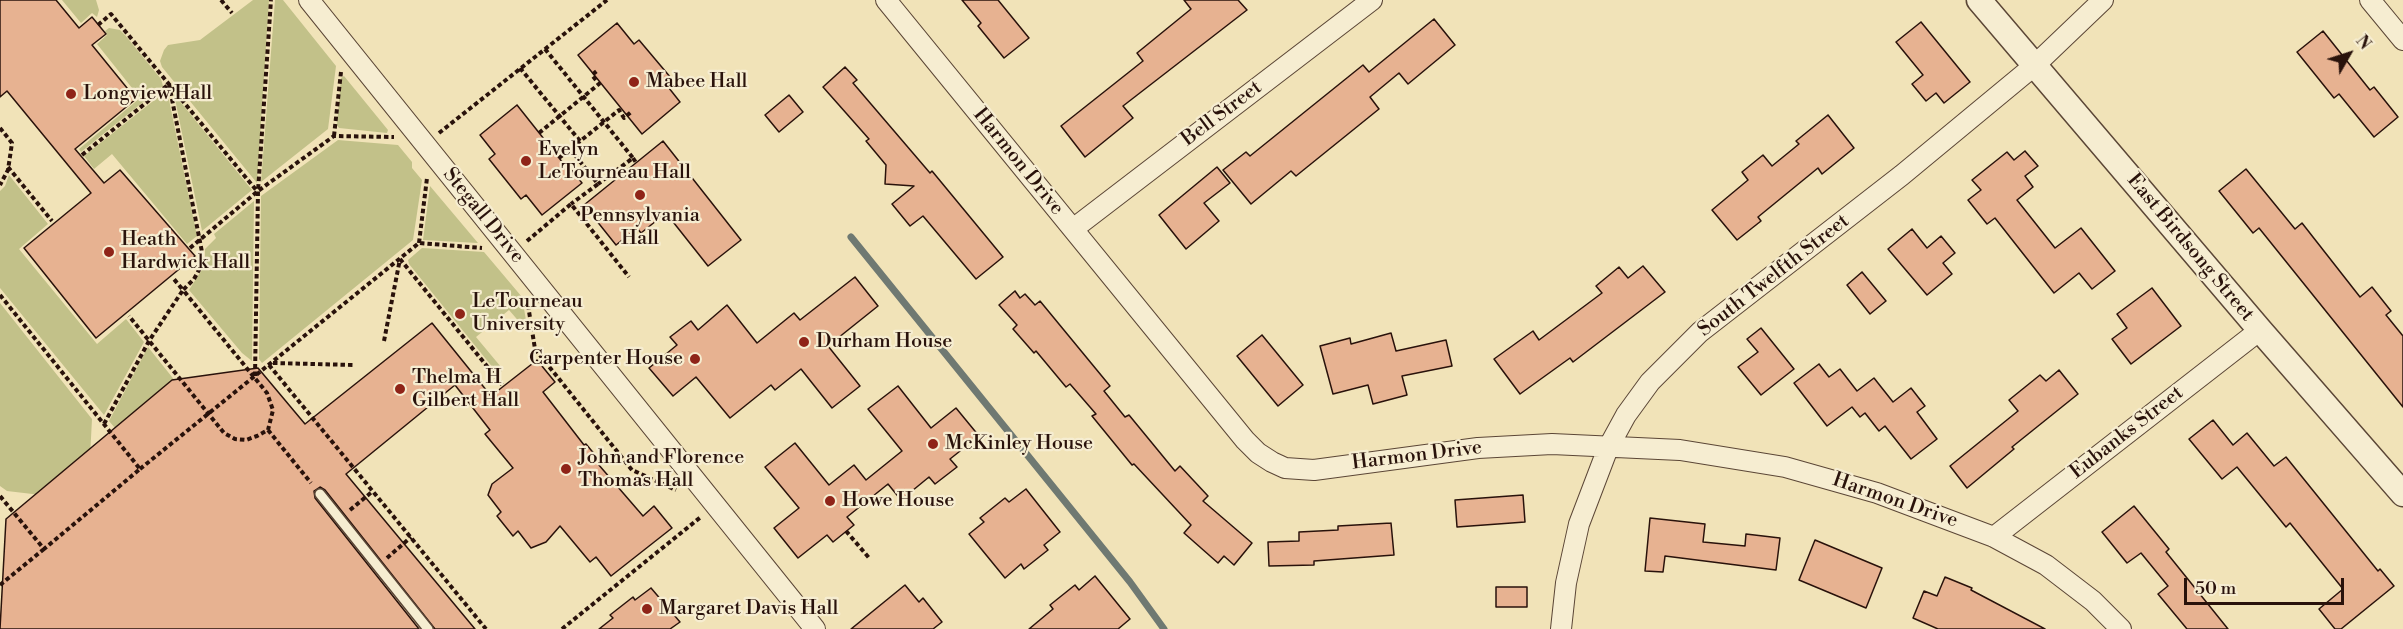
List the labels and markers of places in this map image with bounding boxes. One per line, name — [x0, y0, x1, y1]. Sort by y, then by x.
place label: Mabee Hall — [646, 70, 747, 94]
marker: Mabee Hall — [627, 75, 641, 89]
place label: Longview Hall — [83, 82, 212, 106]
marker: Longview Hall — [64, 87, 78, 101]
place label: Evelyn LeTourneau Hall — [538, 138, 691, 185]
marker: Evelyn LeTourneau Hall — [519, 154, 533, 168]
marker: Pennsylvania Hall — [633, 188, 647, 202]
place label: Pennsylvania Hall — [580, 204, 700, 251]
place label: Heath Hardwick Hall — [121, 228, 250, 275]
marker: Heath Hardwick Hall — [102, 245, 116, 259]
place label: LeTourneau University — [472, 290, 583, 337]
marker: LeTourneau University — [453, 307, 467, 321]
place label: Durham House — [816, 330, 952, 354]
marker: Durham House — [797, 335, 811, 349]
place label: Carpenter House — [529, 347, 683, 371]
marker: Carpenter House — [688, 352, 702, 366]
place label: Thelma H Gilbert Hall — [412, 366, 519, 413]
marker: Thelma H Gilbert Hall — [393, 382, 407, 396]
place label: McKinley House — [945, 432, 1093, 456]
marker: McKinley House — [926, 437, 940, 451]
place label: John and Florence Thomas Hall — [578, 446, 744, 493]
marker: John and Florence Thomas Hall — [559, 462, 573, 476]
place label: Howe House — [842, 489, 954, 513]
marker: Howe House — [823, 494, 837, 508]
place label: Margaret Davis Hall — [659, 597, 838, 621]
marker: Margaret Davis Hall — [640, 602, 654, 616]

